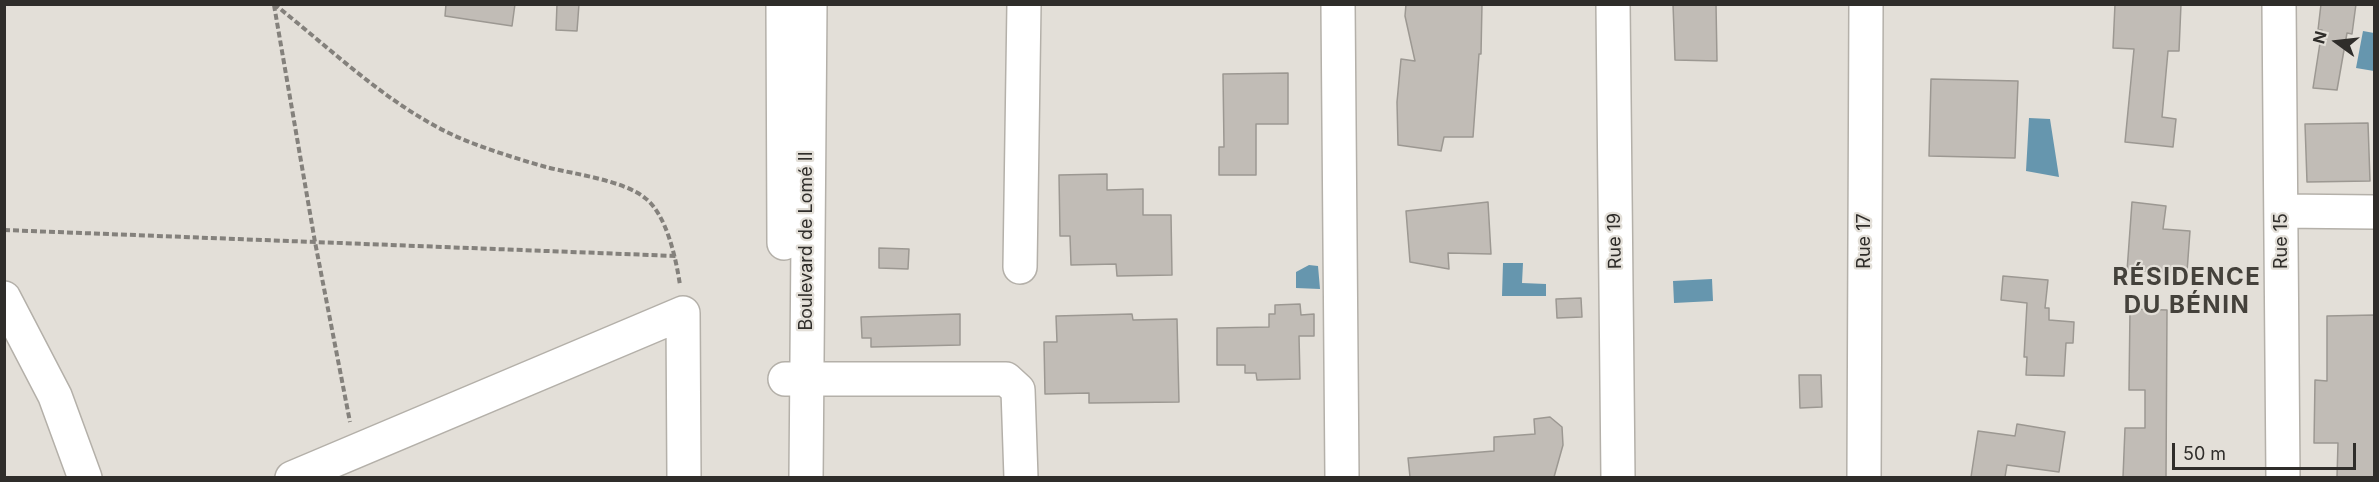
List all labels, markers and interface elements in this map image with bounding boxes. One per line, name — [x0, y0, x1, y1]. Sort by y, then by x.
north arrow — [2307, 12, 2367, 72]
text: N — [2308, 29, 2331, 46]
street label: Boulevard de Lomé II — [796, 152, 818, 330]
street label: Rue 19 — [1604, 213, 1626, 269]
street label: Rue 17 — [1854, 213, 1876, 269]
street label: Rue 15 — [2271, 213, 2293, 269]
district label: RÉSIDENCE DU BÉNIN — [2113, 264, 2261, 320]
scale bar — [2175, 431, 2360, 469]
text: 50 m — [2183, 443, 2226, 464]

